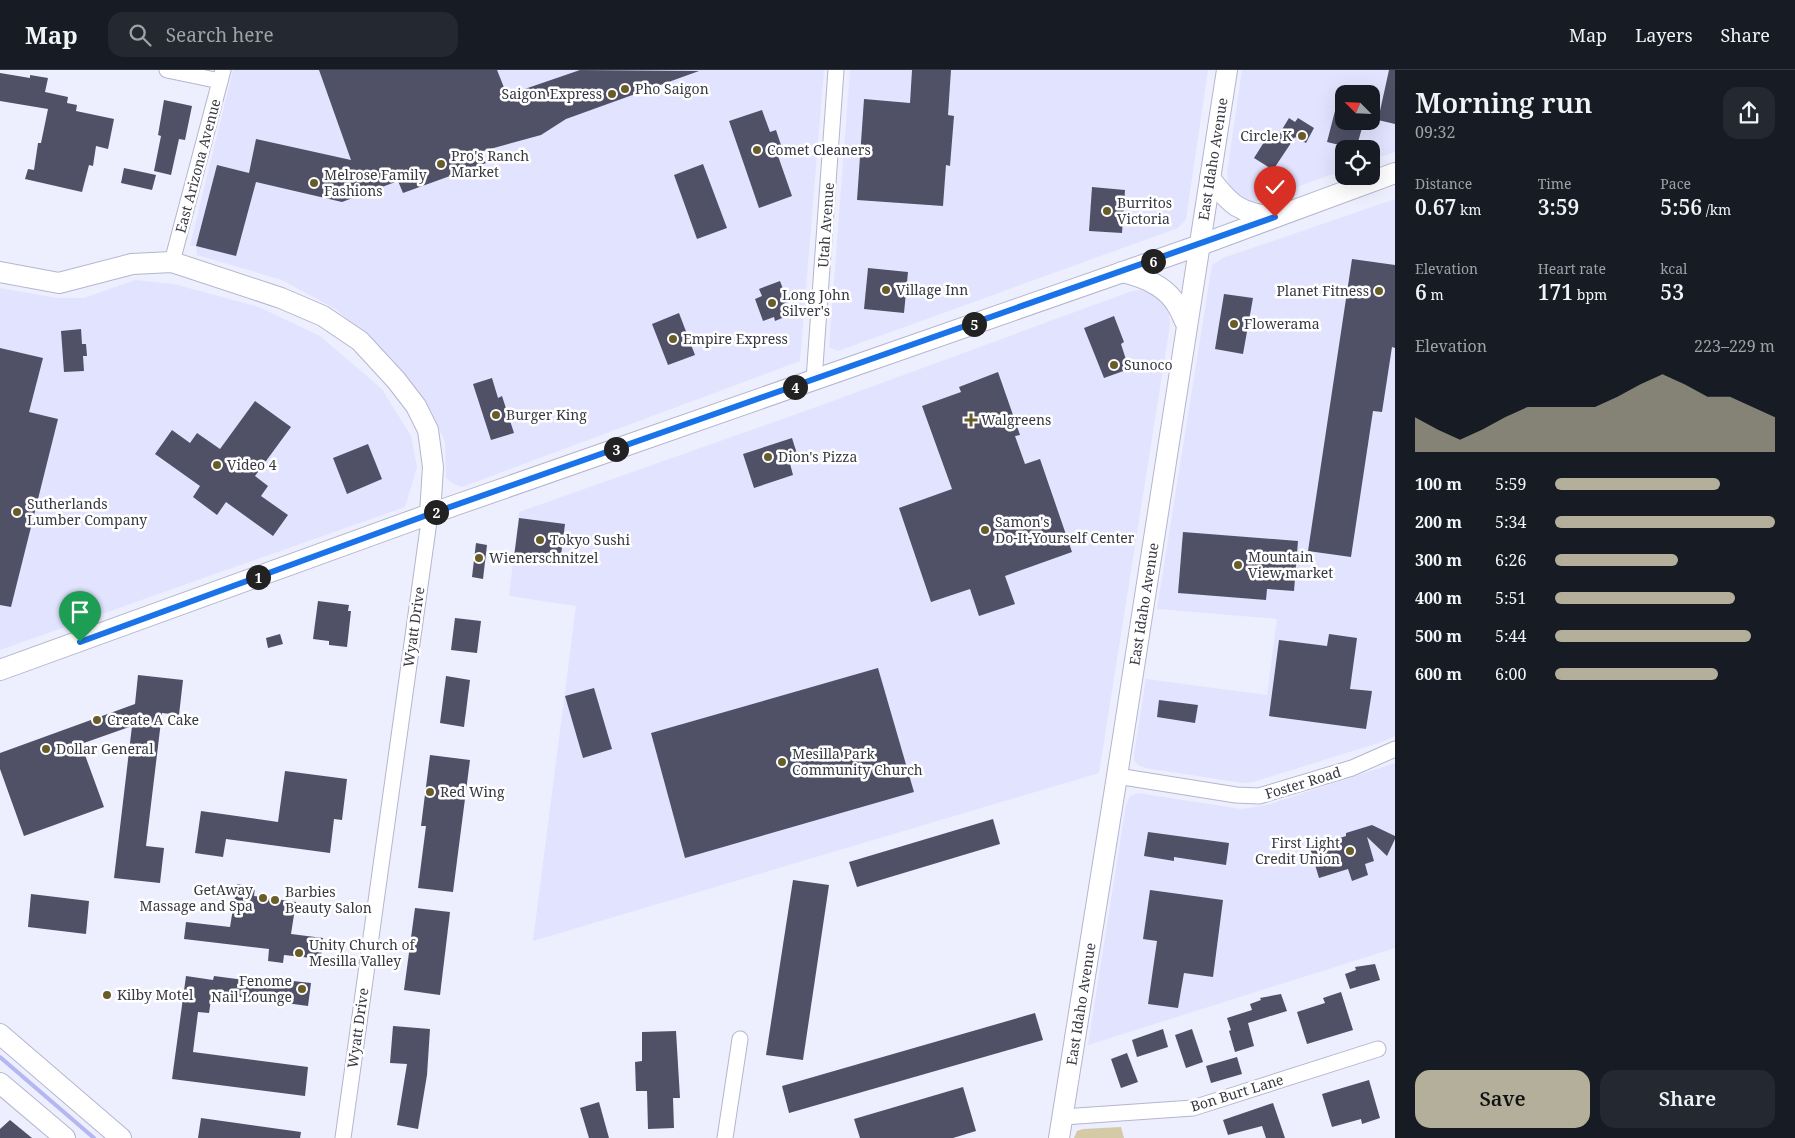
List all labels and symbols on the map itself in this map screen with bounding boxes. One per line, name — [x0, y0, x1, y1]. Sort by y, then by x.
place label: Pho Saigon — [635, 79, 709, 98]
marker: Pho Saigon — [619, 83, 631, 95]
place label: Saigon Express — [502, 84, 602, 103]
north arrow — [1335, 85, 1380, 130]
marker: Saigon Express — [606, 88, 618, 100]
street label: East Idaho Avenue — [1193, 96, 1232, 222]
street label: East Arizona Avenue — [170, 97, 225, 235]
place label: Circle K — [1240, 126, 1292, 145]
marker: Circle K — [1296, 130, 1308, 142]
place label: Comet Cleaners — [767, 140, 871, 159]
marker: Comet Cleaners — [751, 144, 763, 156]
place label: Pro's Ranch Market — [451, 146, 529, 181]
marker: Pro's Ranch Market — [435, 158, 447, 170]
place label: Melrose Family Fashions — [324, 165, 427, 200]
pin — [1254, 166, 1296, 217]
marker: Melrose Family Fashions — [308, 177, 320, 189]
street label: Utah Avenue — [813, 182, 838, 268]
place label: Burritos Victoria — [1117, 193, 1172, 228]
marker: Burritos Victoria — [1101, 205, 1113, 217]
pin: 6 — [1140, 248, 1166, 274]
place label: Village Inn — [896, 280, 968, 299]
place label: Planet Fitness — [1276, 281, 1369, 300]
marker: Village Inn — [880, 284, 892, 296]
place label: Long John Silver's — [782, 285, 850, 320]
marker: Planet Fitness — [1373, 285, 1385, 297]
marker: Long John Silver's — [766, 297, 778, 309]
pin: 5 — [962, 312, 986, 336]
place label: Flowerama — [1244, 314, 1320, 333]
marker: Flowerama — [1228, 318, 1240, 330]
place label: Empire Express — [683, 329, 788, 348]
marker: Empire Express — [667, 333, 679, 345]
place label: Sunoco — [1124, 355, 1173, 374]
marker: Sunoco — [1108, 359, 1120, 371]
pin: 4 — [782, 374, 808, 400]
place label: Burger King — [506, 405, 587, 424]
marker: Burger King — [490, 409, 502, 421]
place label: Walgreens — [981, 410, 1051, 429]
marker: Walgreens — [965, 414, 977, 426]
pin: 3 — [604, 436, 628, 462]
place label: Dion's Pizza — [778, 447, 857, 466]
marker: Dion's Pizza — [762, 451, 774, 463]
place label: Video 4 — [227, 455, 277, 474]
marker: Video 4 — [211, 459, 223, 471]
place label: Sutherlands Lumber Company — [27, 494, 147, 529]
pin: 2 — [424, 500, 448, 524]
marker: Sutherlands Lumber Company — [11, 506, 23, 518]
place label: Samon's Do-It-Yourself Center — [995, 512, 1135, 547]
marker: Samon's Do-It-Yourself Center — [979, 524, 991, 536]
place label: Tokyo Sushi — [550, 530, 630, 549]
marker: Tokyo Sushi — [534, 534, 546, 546]
street label: East Idaho Avenue — [1124, 541, 1163, 667]
place label: Mountain View market — [1248, 547, 1333, 582]
place label: Wienerschnitzel — [489, 548, 599, 567]
marker: Wienerschnitzel — [473, 552, 485, 564]
marker: Mountain View market — [1232, 559, 1244, 571]
pin: 1 — [246, 564, 270, 590]
street label: Wyatt Drive — [398, 586, 429, 668]
pin — [59, 591, 101, 642]
place label: Create A Cake — [107, 710, 199, 729]
marker: Create A Cake — [91, 714, 103, 726]
place label: Dollar General — [56, 739, 154, 758]
marker: Dollar General — [40, 743, 52, 755]
place label: Mesilla Park Community Church — [792, 744, 923, 779]
marker: Mesilla Park Community Church — [776, 756, 788, 768]
street label: Foster Road — [1263, 762, 1344, 803]
place label: Red Wing — [440, 782, 505, 801]
marker: Red Wing — [424, 786, 436, 798]
place label: First Light Credit Union — [1255, 833, 1340, 868]
marker: First Light Credit Union — [1344, 845, 1356, 857]
place label: GetAway Massage and Spa — [140, 880, 253, 915]
place label: Barbies Beauty Salon — [285, 882, 372, 917]
marker: GetAway Massage and Spa — [257, 892, 269, 904]
marker: Barbies Beauty Salon — [269, 894, 281, 906]
place label: Unity Church of Mesilla Valley — [309, 935, 416, 970]
street label: East Idaho Avenue — [1061, 941, 1100, 1067]
marker: Unity Church of Mesilla Valley — [293, 947, 305, 959]
place label: Fenome Nail Lounge — [211, 971, 292, 1006]
marker: Fenome Nail Lounge — [296, 983, 308, 995]
place label: Kilby Motel — [117, 985, 194, 1004]
street label: Wyatt Drive — [342, 987, 373, 1069]
marker: Kilby Motel — [101, 989, 113, 1001]
street label: Bon Burt Lane — [1188, 1069, 1286, 1116]

